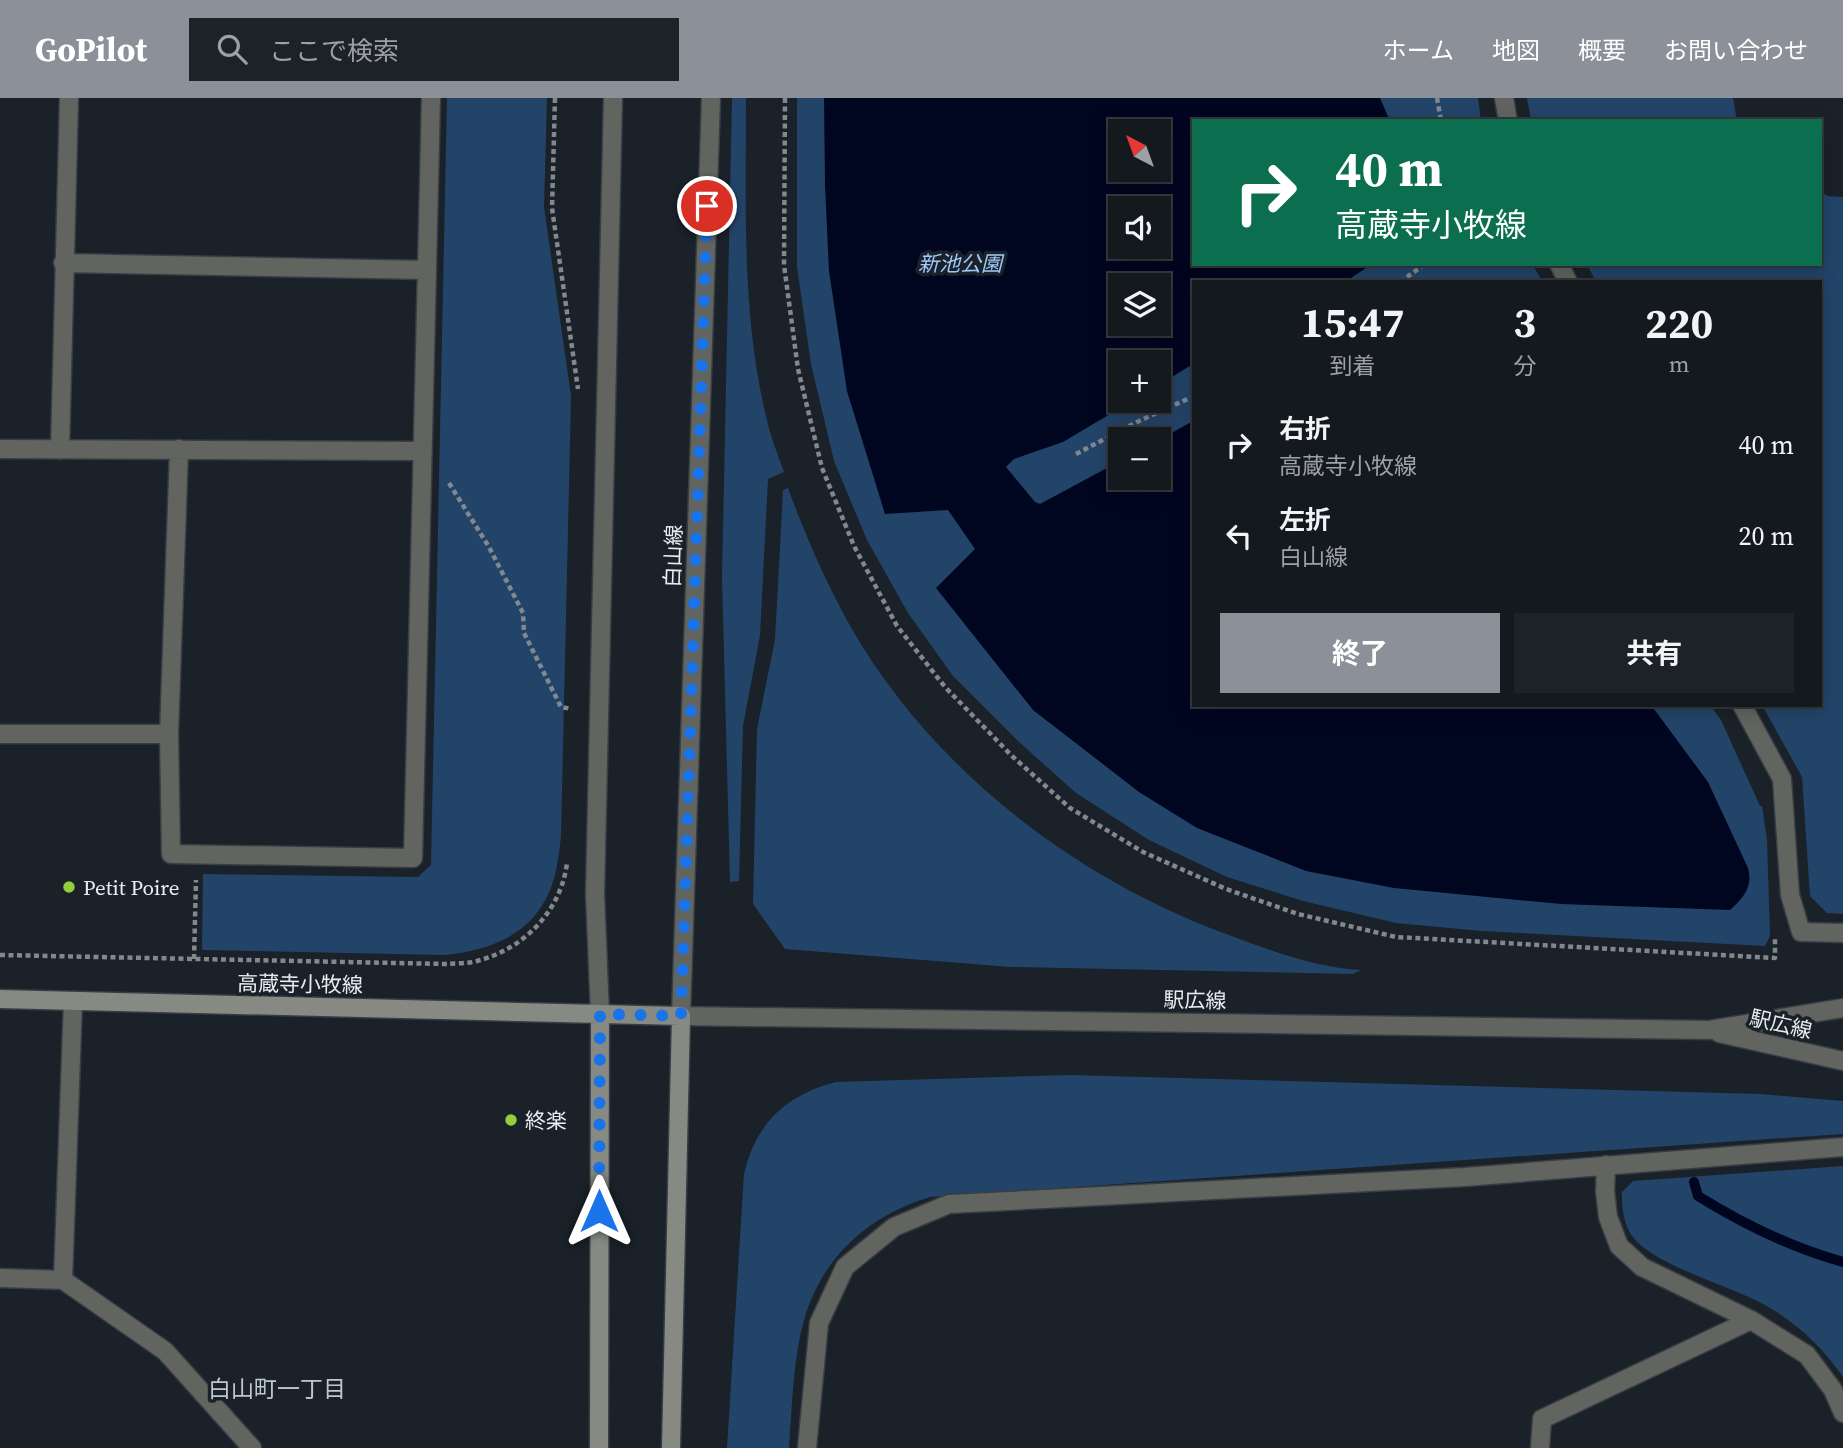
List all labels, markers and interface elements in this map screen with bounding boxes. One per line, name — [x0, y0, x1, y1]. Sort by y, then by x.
search box — [189, 18, 679, 81]
text: GoPilot — [35, 27, 147, 72]
icon: search — [213, 30, 251, 68]
text: ここで検索 — [269, 33, 399, 69]
text: ホーム — [1383, 34, 1454, 67]
text: 地図 — [1492, 34, 1540, 67]
text: 概要 — [1578, 34, 1626, 67]
text: お問い合わせ — [1664, 34, 1808, 67]
north arrow — [1108, 119, 1171, 182]
map controls — [1108, 119, 1171, 490]
text: 40 m — [1335, 135, 1443, 202]
icon: right — [1220, 147, 1311, 238]
pin — [677, 176, 737, 236]
icon: arrive — [688, 187, 726, 225]
button: sound — [1108, 196, 1171, 259]
text: 高蔵寺小牧線 — [1335, 203, 1527, 247]
park label: 新池公園 — [918, 249, 1005, 278]
button: layers — [1108, 273, 1171, 336]
text: 15:47 — [1301, 293, 1404, 351]
text: 3 — [1513, 293, 1536, 351]
text: 220 — [1645, 294, 1713, 352]
text: m — [1669, 348, 1689, 380]
button: + — [1108, 350, 1171, 413]
text: 到着 — [1330, 350, 1376, 382]
text: 分 — [1513, 350, 1536, 382]
text: 右折 — [1279, 411, 1331, 447]
icon: right — [1220, 426, 1258, 464]
button: − — [1108, 427, 1171, 490]
text: 40 m — [1739, 427, 1794, 463]
text: 高蔵寺小牧線 — [1279, 450, 1417, 482]
text: 左折 — [1279, 502, 1331, 538]
icon: left — [1220, 517, 1258, 555]
text: 20 m — [1739, 518, 1794, 554]
street label: 白山線 — [657, 524, 689, 588]
text: 白山線 — [1279, 541, 1348, 573]
button: 終了 — [1220, 613, 1500, 693]
button: 共有 — [1514, 613, 1794, 693]
place label: Petit Poire — [83, 873, 180, 902]
marker: Petit Poire — [61, 879, 77, 895]
street label: 高蔵寺小牧線 — [237, 968, 363, 1000]
street label: 駅広線 — [1163, 985, 1227, 1015]
street label: 駅広線 — [1747, 1003, 1815, 1045]
place label: 終楽 — [525, 1106, 567, 1135]
marker: 終楽 — [503, 1112, 519, 1128]
position arrow — [562, 1174, 636, 1248]
district label: 白山町一丁目 — [208, 1373, 346, 1405]

